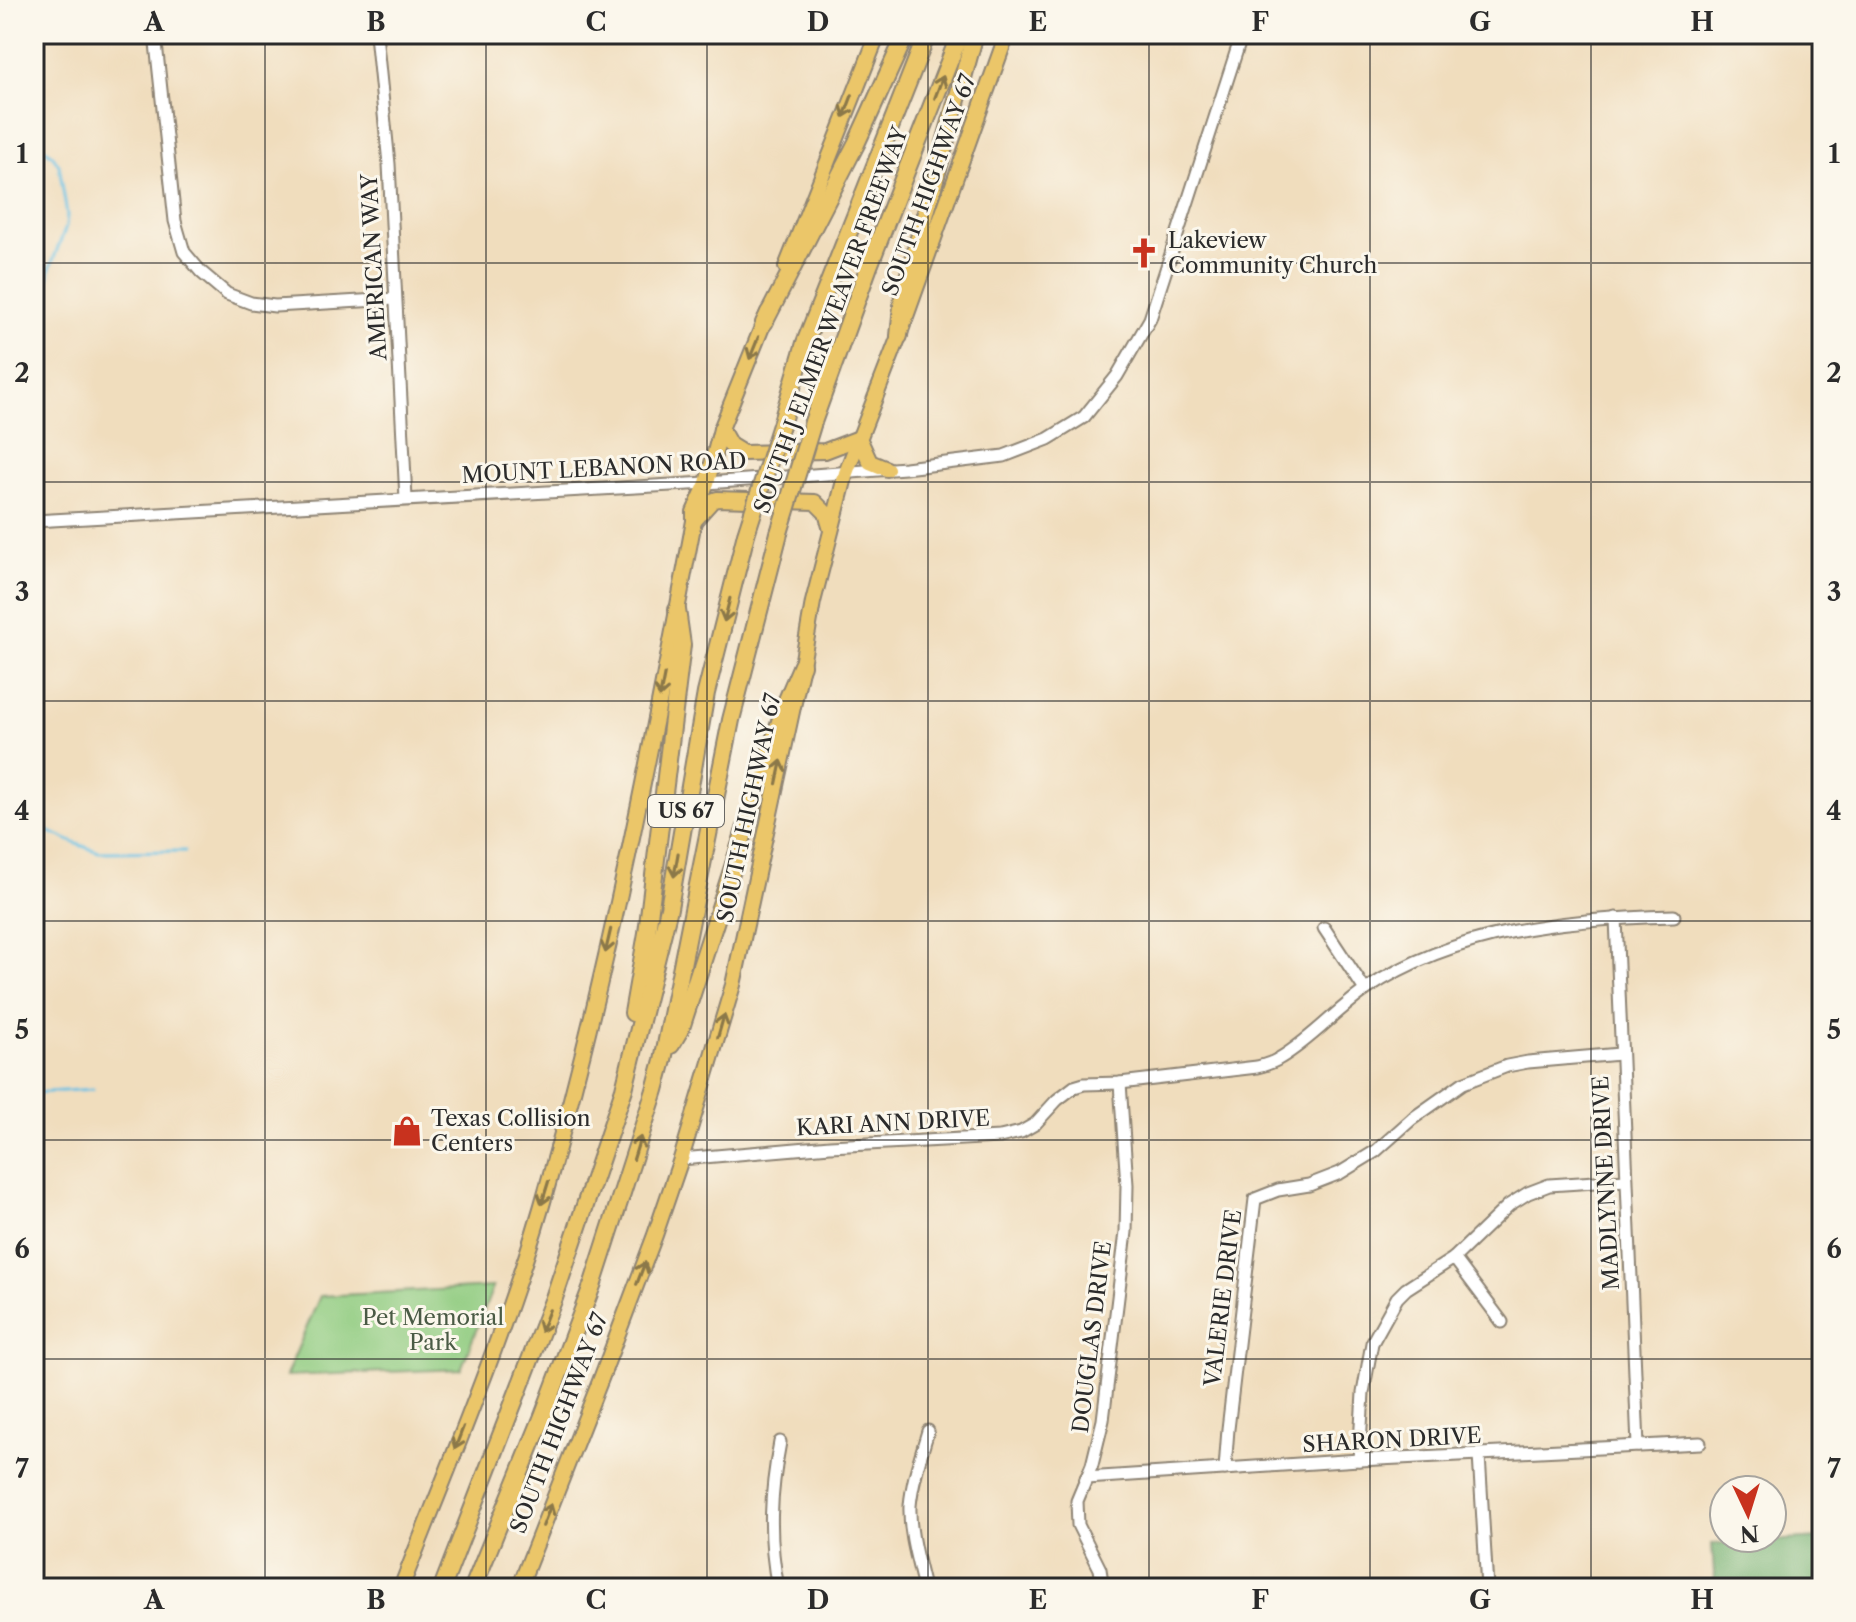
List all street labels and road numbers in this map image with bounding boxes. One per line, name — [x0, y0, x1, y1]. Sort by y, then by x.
street label: SOUTH HIGHWAY 67 — [876, 70, 982, 300]
street label: SOUTH J ELMER WEAVER FREEWAY — [748, 123, 914, 517]
street label: AMERICAN WAY — [356, 173, 392, 362]
street label: MOUNT LEBANON ROAD — [461, 447, 747, 489]
street label: SOUTH HIGHWAY 67 — [711, 691, 787, 925]
road number: US 67 — [648, 795, 724, 827]
street label: MADLYNNE DRIVE — [1587, 1075, 1625, 1291]
street label: KARI ANN DRIVE — [795, 1104, 991, 1142]
street label: VALERIE DRIVE — [1199, 1208, 1247, 1389]
street label: DOUGLAS DRIVE — [1067, 1239, 1117, 1435]
street label: SOUTH HIGHWAY 67 — [504, 1309, 614, 1537]
street label: SHARON DRIVE — [1302, 1422, 1482, 1458]

